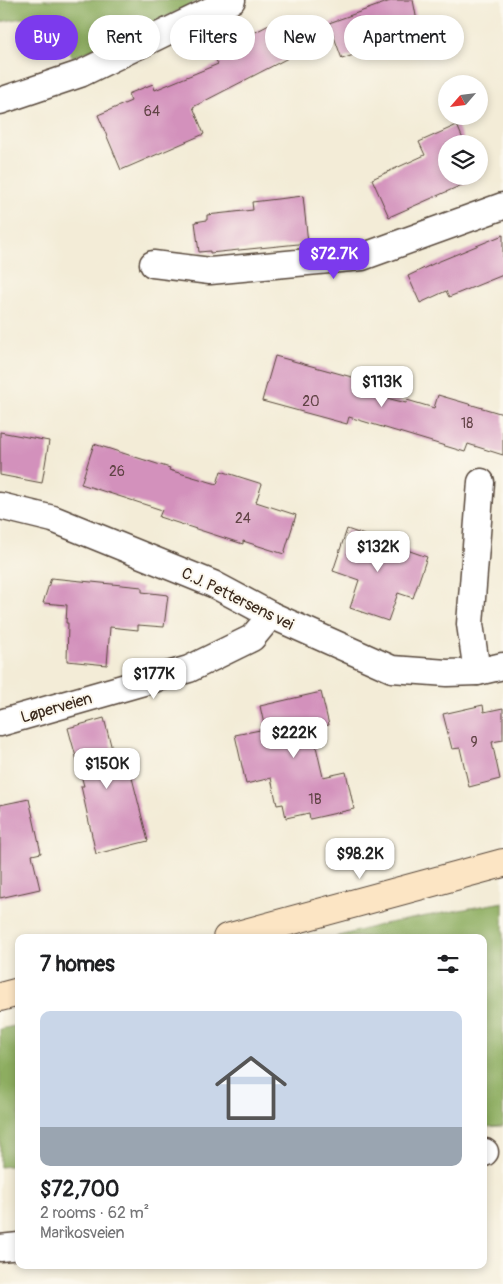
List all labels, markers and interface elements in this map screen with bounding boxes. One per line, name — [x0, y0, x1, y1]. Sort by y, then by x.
chip: Buy — [15, 15, 78, 60]
chip: Rent — [88, 15, 160, 60]
chip: Filters — [170, 15, 255, 60]
chip: New — [265, 15, 334, 60]
chip: Apartment — [344, 15, 464, 60]
north arrow — [438, 75, 488, 125]
map controls — [438, 75, 488, 185]
house number: 64 — [144, 103, 160, 120]
button: layers — [438, 135, 488, 185]
pin: $72.7K — [293, 238, 375, 280]
text: $72.7K — [310, 244, 358, 264]
pin: $113K — [347, 366, 417, 408]
text: $113K — [362, 372, 402, 392]
house number: 20 — [302, 393, 320, 410]
house number: 18 — [461, 415, 473, 432]
house number: 26 — [109, 463, 125, 480]
house number: 24 — [235, 510, 251, 527]
pin: $132K — [343, 530, 413, 573]
text: $132K — [357, 537, 399, 557]
street label: C.J. Pettersens vei — [178, 563, 297, 635]
pin: $177K — [119, 658, 189, 700]
text: $177K — [133, 664, 175, 684]
street label: Løperveien — [18, 688, 94, 728]
pin: $222K — [259, 716, 329, 759]
text: $222K — [271, 723, 317, 743]
house number: 9 — [470, 734, 478, 751]
pin: $150K — [72, 748, 142, 790]
text: $150K — [85, 754, 129, 774]
house number: 1B — [308, 791, 322, 808]
pin: $98.2K — [319, 838, 401, 880]
text: $98.2K — [336, 844, 384, 864]
icon: filters — [434, 950, 462, 978]
text: 7 homes — [40, 951, 115, 978]
icon: home — [206, 1043, 296, 1133]
text: $72,700 — [40, 1176, 119, 1203]
text: 2 rooms · 62 m² — [40, 1203, 149, 1223]
text: Marikosveien — [40, 1223, 125, 1243]

